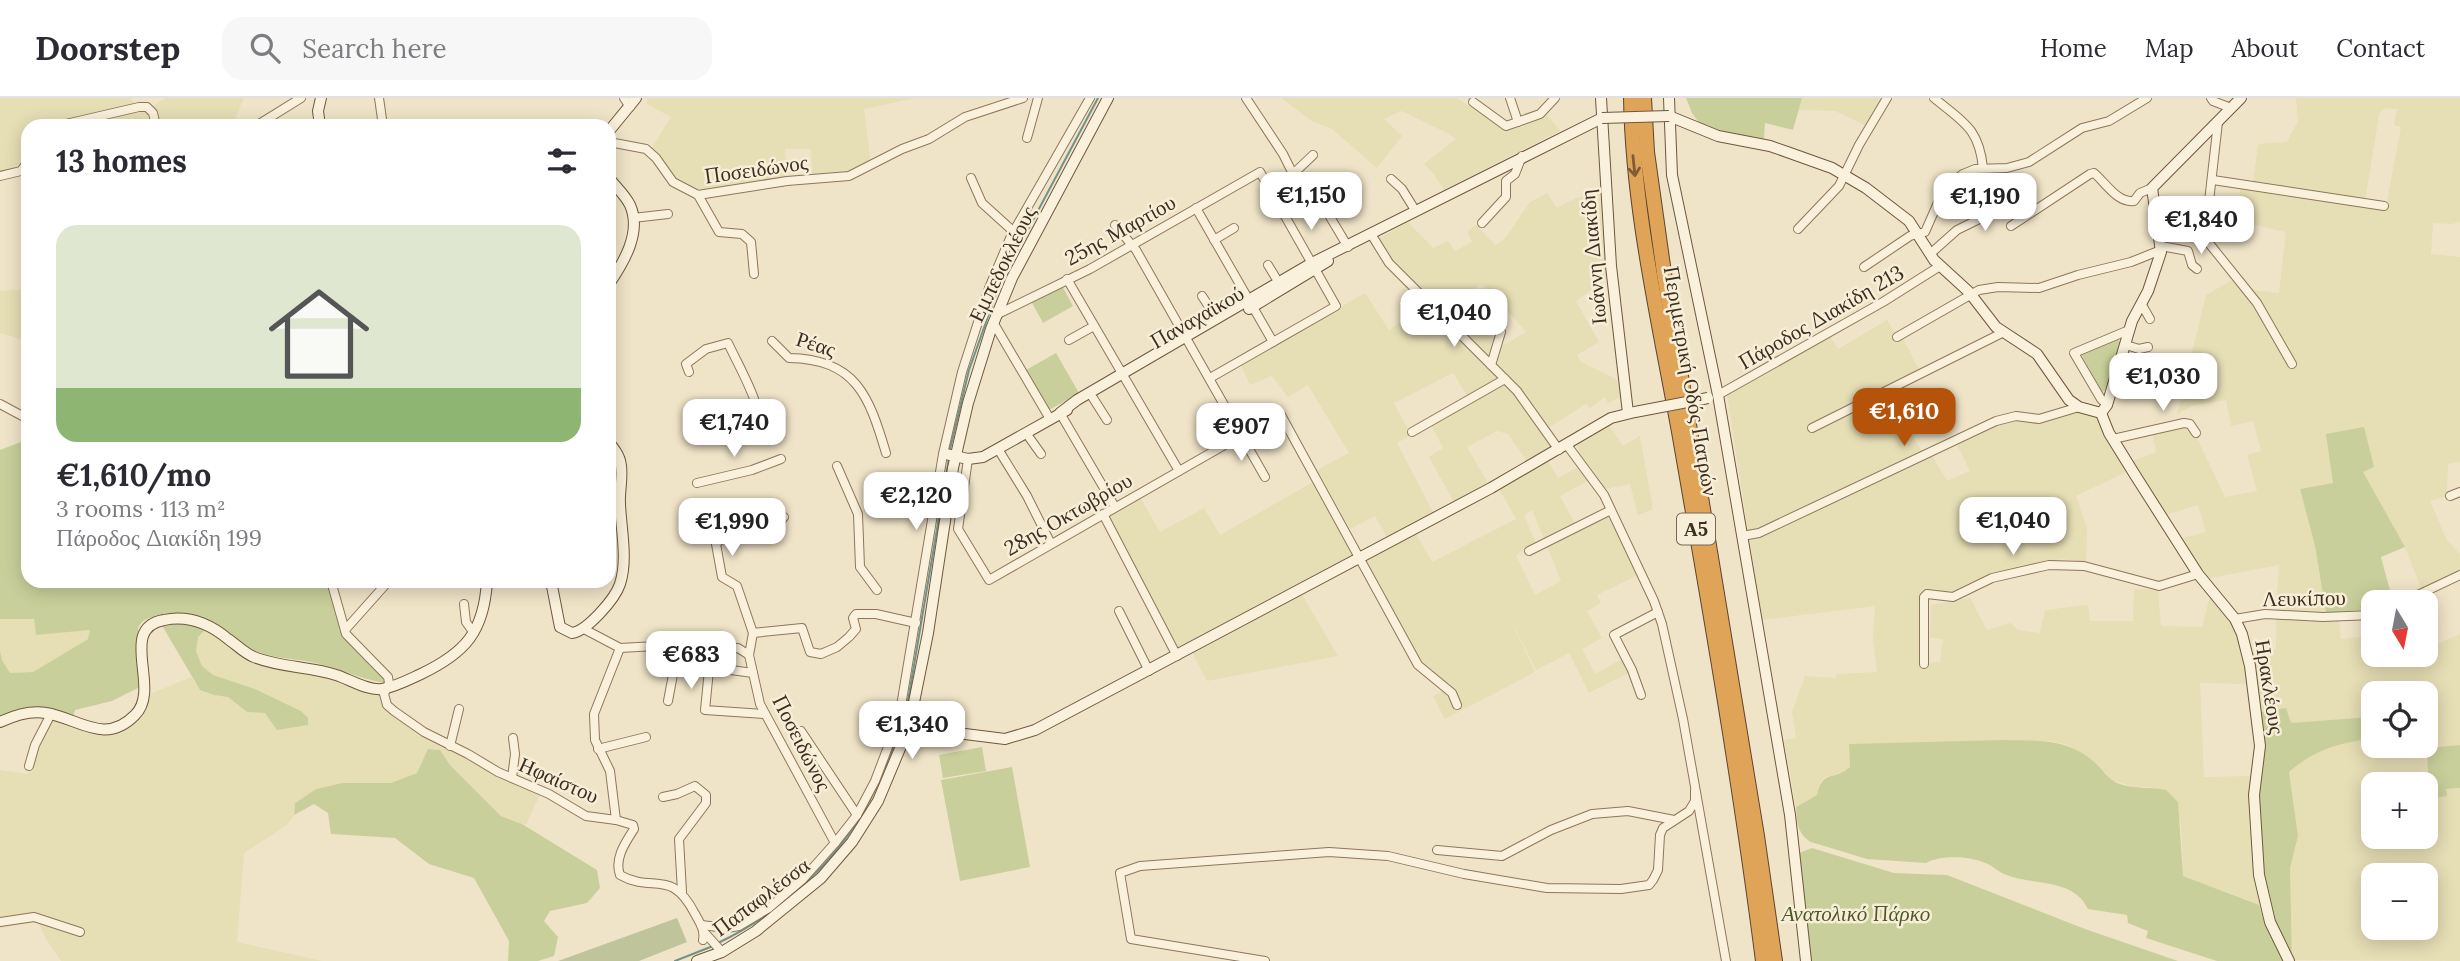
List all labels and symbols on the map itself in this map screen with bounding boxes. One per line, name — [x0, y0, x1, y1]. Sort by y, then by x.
street label: Ποσειδώνος — [702, 148, 810, 190]
one-way arrow — [1628, 154, 1641, 177]
pin: €1,150 — [1254, 172, 1368, 232]
pin: €1,190 — [1928, 174, 2042, 233]
street label: 25ης Μαρτίου — [1060, 188, 1180, 272]
street label: Ιωάννη Διακίδη — [1574, 188, 1612, 326]
pin: €1,840 — [2144, 197, 2258, 256]
street label: Εμπεδοκλέους — [962, 201, 1042, 326]
street label: Πάροδος Διακίδη 213 — [1733, 259, 1909, 375]
street label: Περιμετρική Οδός Πατρών — [1657, 264, 1725, 498]
street label: Παναχαϊκού — [1145, 279, 1249, 355]
pin: €1,040 — [1397, 289, 1511, 349]
street label: Ρέας — [793, 325, 840, 363]
pin: €1,030 — [2106, 354, 2220, 413]
pin: €1,610 — [1847, 388, 1961, 448]
pin: €1,740 — [677, 400, 791, 459]
pin: €907 — [1200, 404, 1282, 463]
street label: 28ης Οκτωβρίου — [999, 466, 1137, 562]
pin: €2,120 — [859, 472, 973, 532]
pin: €1,990 — [675, 498, 789, 558]
pin: €1,040 — [1956, 498, 2070, 557]
road number: Α5 — [1677, 514, 1715, 544]
street label: Λευκίπου — [2262, 584, 2346, 612]
north arrow — [2361, 590, 2438, 667]
pin: €683 — [650, 632, 732, 691]
street label: Ηρακλέους — [2249, 638, 2291, 737]
street label: Ποσειδώνος — [766, 690, 838, 796]
pin: €1,340 — [855, 702, 969, 761]
street label: Ηφαίστου — [515, 750, 603, 810]
street label: Παπαφλέσσα — [707, 852, 815, 942]
park label: Ανατολικό Πάρκο — [1780, 900, 1930, 927]

